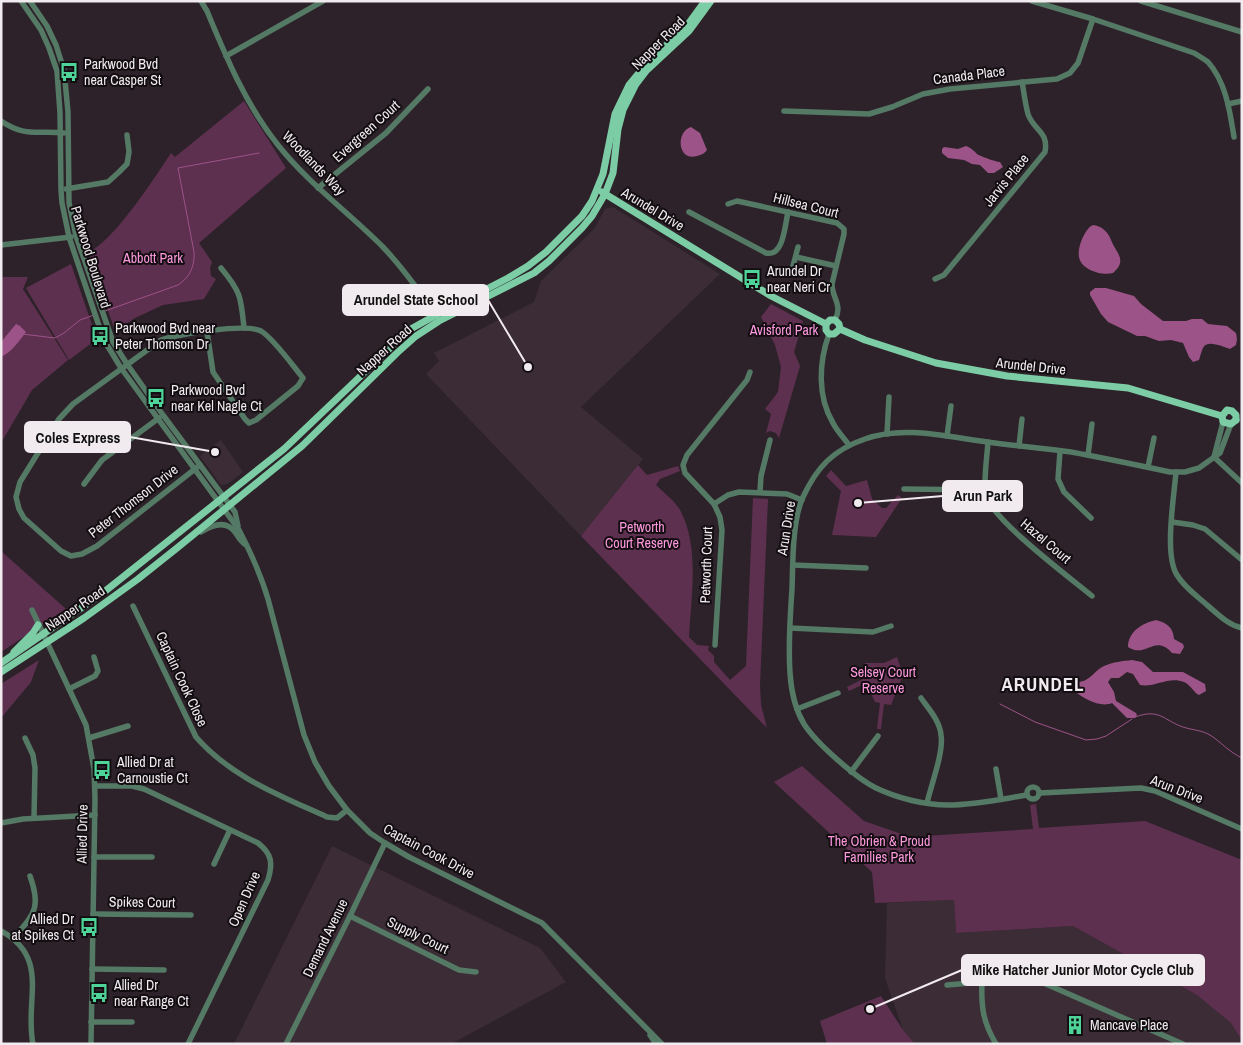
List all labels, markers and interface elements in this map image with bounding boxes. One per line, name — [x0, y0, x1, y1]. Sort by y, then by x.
street label: Napper Road — [627, 12, 689, 74]
place label: Parkwood Bvd near Casper St — [84, 55, 161, 89]
bus stop icon: Parkwood Bvd near Casper St — [58, 61, 80, 83]
street label: Canada Place — [932, 62, 1006, 88]
street label: Evergreen Court — [329, 96, 403, 166]
street label: Woodlands Way — [279, 127, 349, 199]
street label: Jarvis Place — [979, 150, 1033, 210]
street label: Arundel Drive — [617, 183, 688, 235]
street label: Hillsea Court — [772, 188, 840, 222]
street label: Parkwood Boulevard — [67, 204, 115, 310]
park label: Abbott Park — [122, 249, 183, 267]
place label: Arundel Dr near Neri Cr — [766, 262, 830, 296]
bus stop icon: Arundel Dr near Neri Cr — [741, 268, 763, 290]
callout: Arundel State School — [343, 285, 488, 315]
text: Arundel State School — [354, 289, 478, 310]
place label: Parkwood Bvd near Peter Thomson Dr — [115, 319, 215, 353]
street label: Napper Road — [353, 320, 415, 380]
park label: Avisford Park — [749, 321, 819, 339]
bus stop icon: Parkwood Bvd near Peter Thomson Dr — [89, 325, 111, 347]
street label: Arundel Drive — [994, 353, 1067, 379]
place label: Parkwood Bvd near Kel Nagle Ct — [171, 381, 262, 415]
bus stop icon: Parkwood Bvd near Kel Nagle Ct — [145, 387, 167, 409]
callout: Coles Express — [25, 422, 130, 452]
text: Coles Express — [36, 427, 121, 448]
street label: Peter Thomson Drive — [85, 460, 181, 542]
callout: Arun Park — [943, 481, 1022, 511]
text: Arun Park — [954, 485, 1013, 506]
street label: Arun Drive — [773, 499, 799, 557]
street label: Hazel Court — [1017, 515, 1075, 567]
park label: Petworth Court Reserve — [605, 518, 679, 552]
street label: Petworth Court — [696, 526, 716, 604]
street label: Napper Road — [42, 581, 108, 635]
street label: Captain Cook Close — [152, 629, 212, 729]
park label: Selsey Court Reserve — [850, 663, 916, 697]
district label: ARUNDEL — [1001, 671, 1085, 697]
place label: Allied Dr at Carnoustie Ct — [116, 753, 188, 787]
bus stop icon: Allied Dr at Carnoustie Ct — [91, 759, 113, 781]
street label: Arun Drive — [1147, 770, 1206, 807]
street label: Allied Drive — [72, 804, 92, 865]
street label: Captain Cook Drive — [380, 819, 478, 883]
park label: The Obrien & Proud Families Park — [828, 832, 930, 866]
street label: Open Drive — [224, 869, 264, 929]
street label: Spikes Court — [109, 892, 175, 912]
street label: Demand Avenue — [298, 896, 352, 980]
place label: Allied Dr at Spikes Ct — [11, 910, 74, 944]
street label: Supply Court — [384, 912, 452, 958]
bus stop icon: Allied Dr at Spikes Ct — [78, 916, 100, 938]
callout: Mike Hatcher Junior Motor Cycle Club — [962, 955, 1204, 985]
text: Mike Hatcher Junior Motor Cycle Club — [972, 959, 1194, 980]
place label: Allied Dr near Range Ct — [113, 976, 189, 1010]
bus stop icon: Allied Dr near Range Ct — [88, 982, 110, 1004]
building icon: Mancave Place — [1064, 1014, 1086, 1036]
place label: Mancave Place — [1090, 1016, 1168, 1034]

